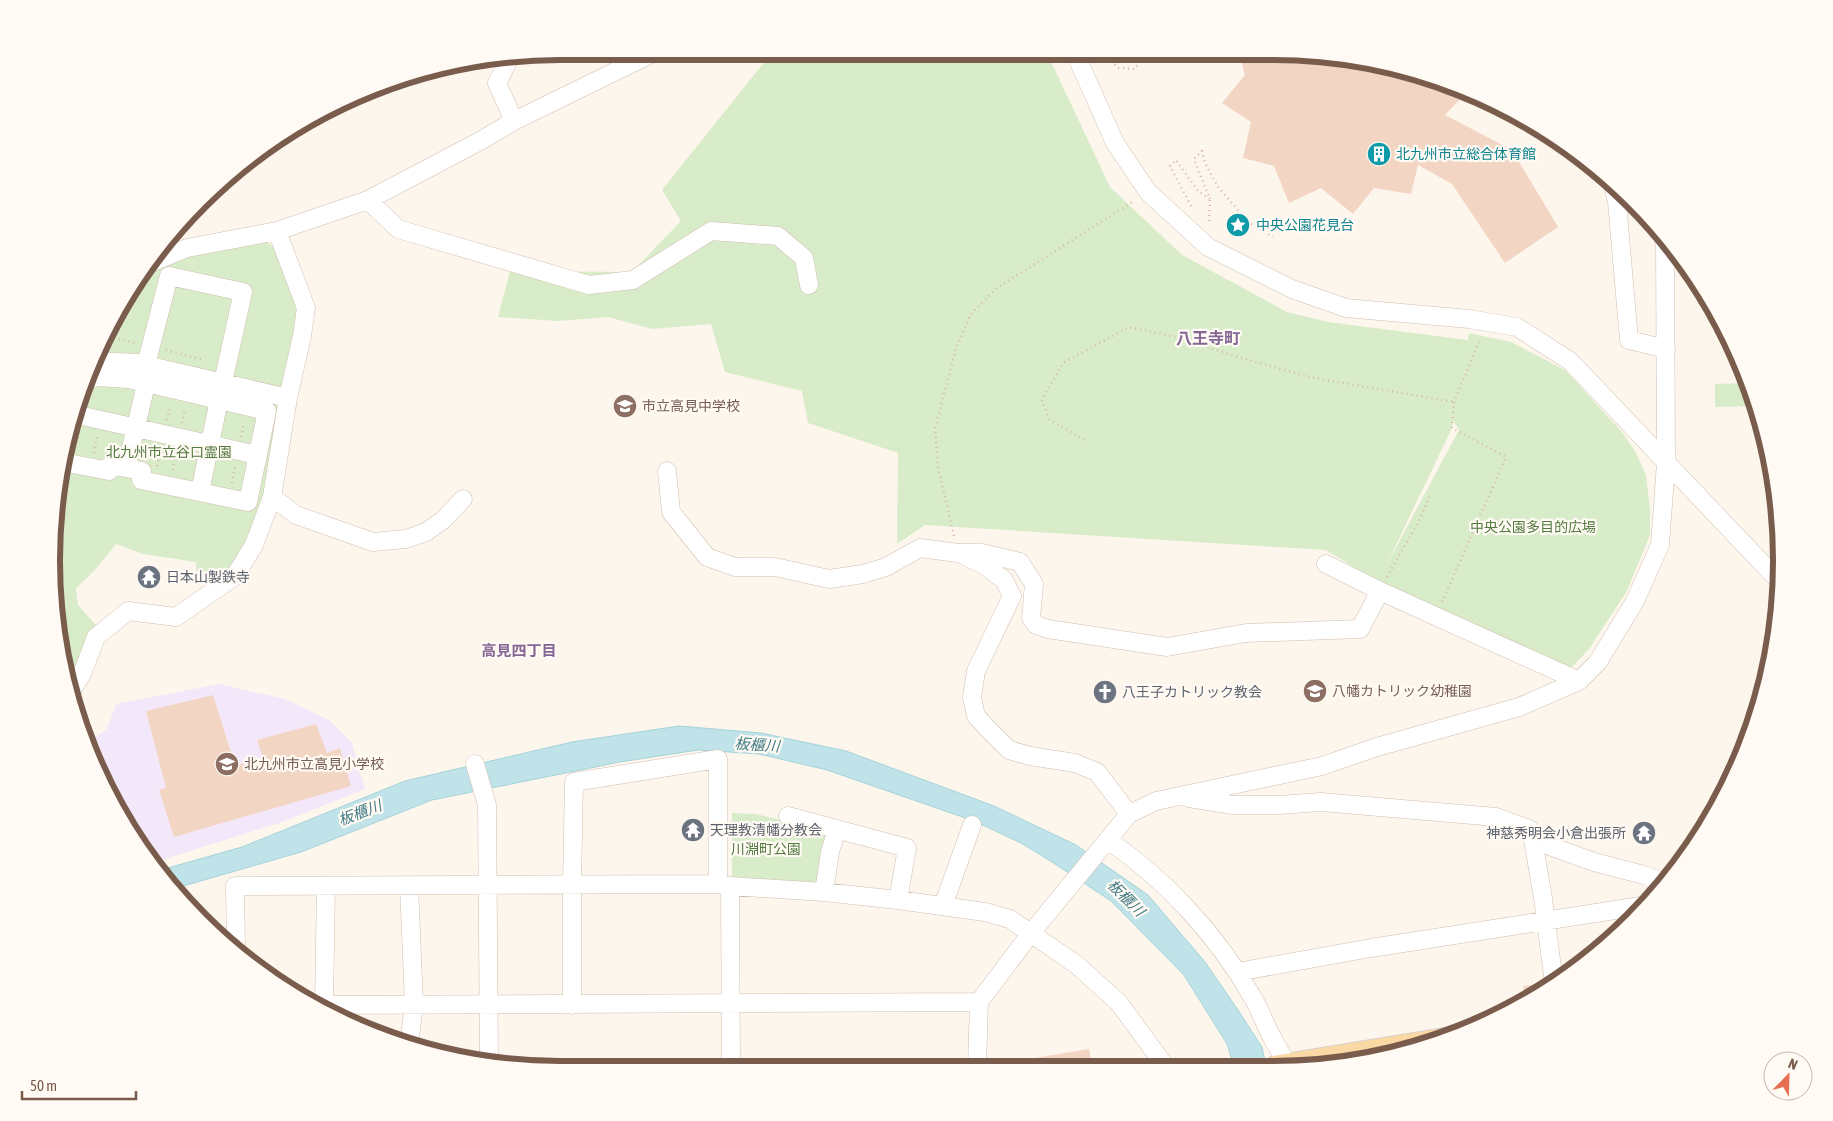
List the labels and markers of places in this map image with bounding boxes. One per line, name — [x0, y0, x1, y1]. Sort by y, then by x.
building icon: 北九州市立総合体育館 — [1366, 141, 1392, 167]
place label: 北九州市立総合体育館 — [1396, 146, 1536, 162]
place icon: 中央公園花見台 — [1225, 212, 1251, 238]
place label: 中央公園花見台 — [1256, 217, 1354, 233]
school or university icon: 市立高見中学校 — [612, 393, 638, 419]
place label: 市立高見中学校 — [642, 398, 740, 414]
temple icon: 日本山製鉄寺 — [136, 564, 162, 590]
place label: 日本山製鉄寺 — [166, 569, 250, 585]
school or university icon: 八幡カトリック幼稚園 — [1302, 678, 1328, 704]
church icon: 八王子カトリック教会 — [1092, 679, 1118, 705]
place label: 八幡カトリック幼稚園 — [1332, 683, 1472, 699]
place label: 八王子カトリック教会 — [1122, 684, 1262, 700]
school or university icon: 北九州市立高見小学校 — [214, 751, 240, 777]
place label: 北九州市立高見小学校 — [244, 756, 384, 772]
temple icon: 天理教清幡分教会 — [680, 817, 706, 843]
temple icon: 神慈秀明会小倉出張所 — [1631, 820, 1657, 846]
place label: 天理教清幡分教会 — [710, 822, 822, 838]
place label: 神慈秀明会小倉出張所 — [1486, 825, 1626, 841]

